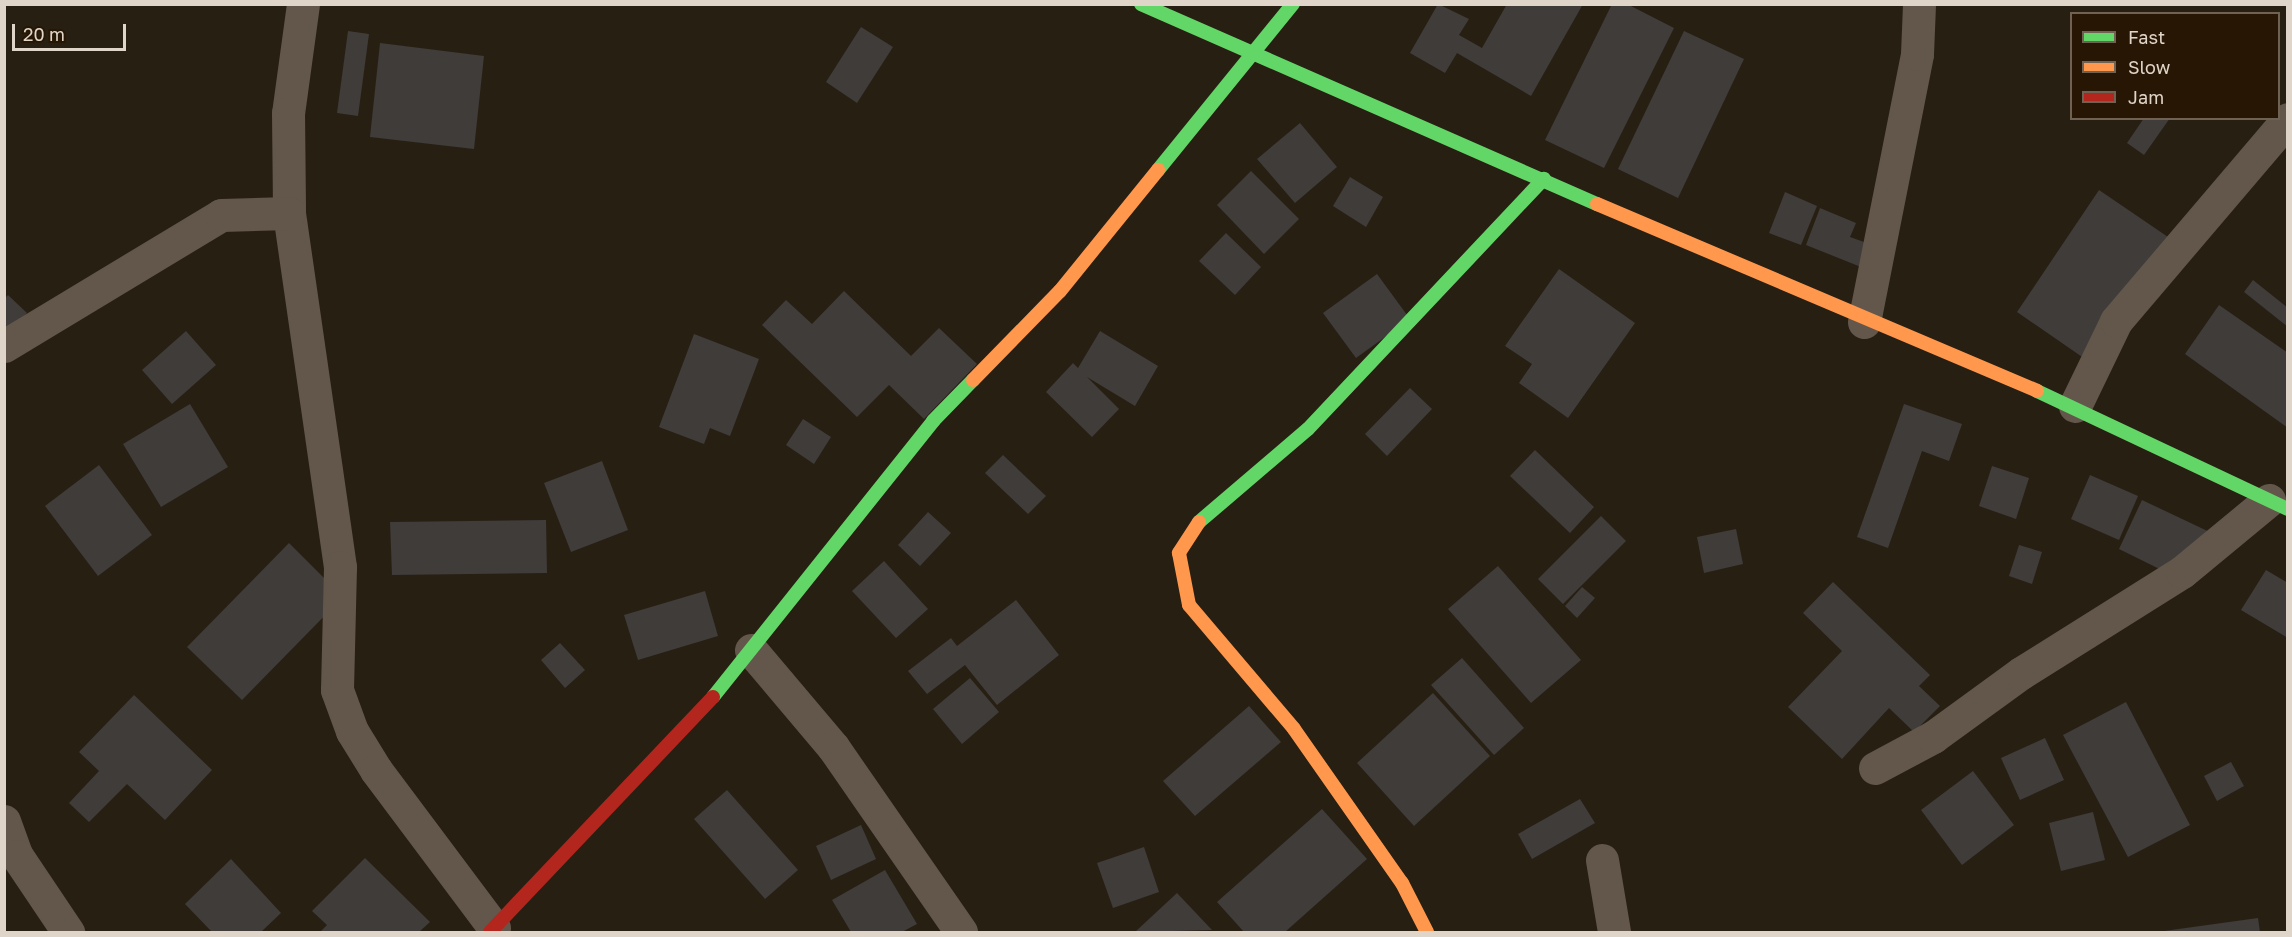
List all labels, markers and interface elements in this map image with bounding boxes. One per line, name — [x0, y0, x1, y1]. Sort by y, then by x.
scale bar — [15, 12, 129, 50]
legend — [2070, 12, 2280, 120]
text: 20 m — [23, 23, 65, 45]
text: Fast — [2128, 26, 2165, 48]
text: Slow — [2128, 56, 2170, 78]
text: Jam — [2128, 86, 2164, 108]

